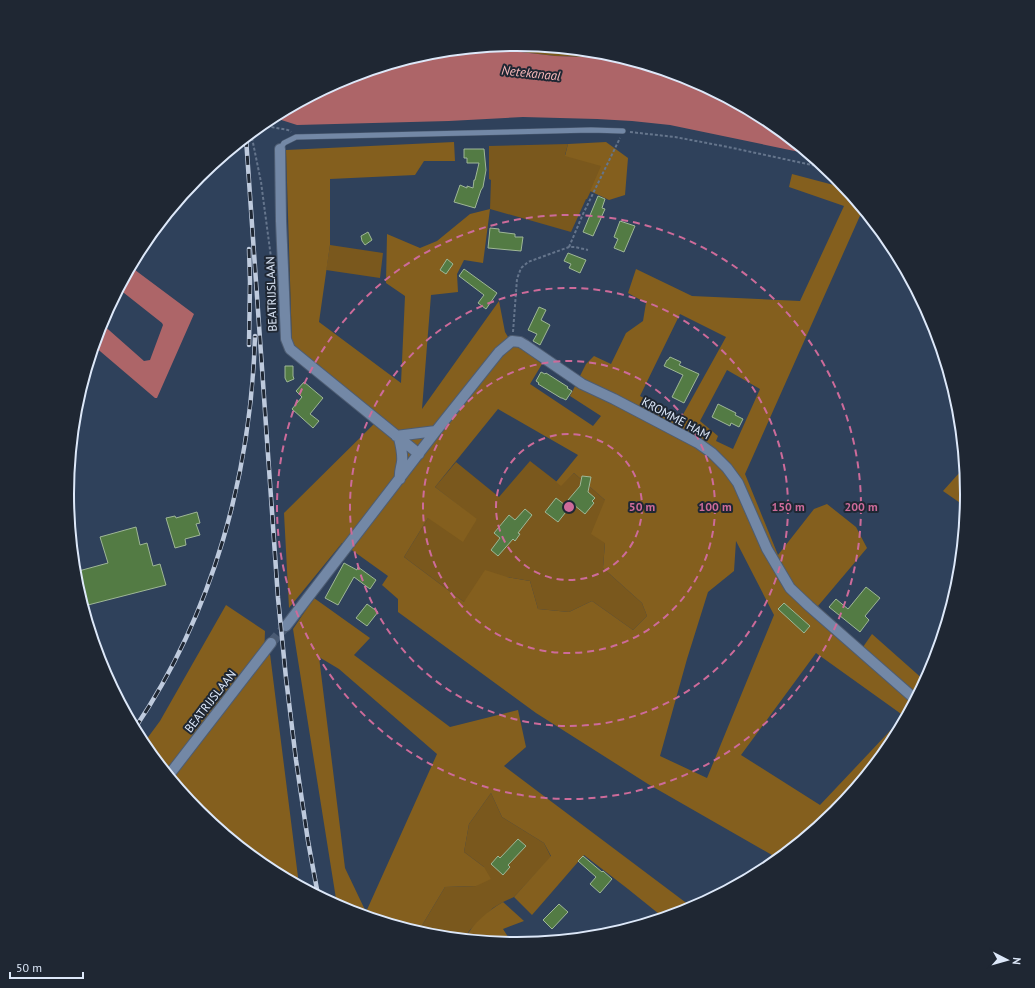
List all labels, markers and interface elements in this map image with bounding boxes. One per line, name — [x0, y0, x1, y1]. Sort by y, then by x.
water label: Netekanaal — [501, 61, 562, 85]
street label: BEATRIJSLAAN — [262, 256, 280, 332]
street label: KROMME HAM — [639, 394, 713, 442]
text: 50 m — [629, 499, 655, 514]
text: 100 m — [698, 499, 732, 514]
text: 150 m — [771, 499, 805, 514]
text: 200 m — [844, 499, 878, 514]
centre of rings — [562, 500, 576, 514]
street label: BEATRIJSLAAN — [181, 667, 239, 735]
north arrow — [987, 940, 1027, 980]
scale bar — [10, 954, 83, 980]
text: N — [1010, 957, 1024, 965]
text: 50 m — [16, 960, 42, 975]

